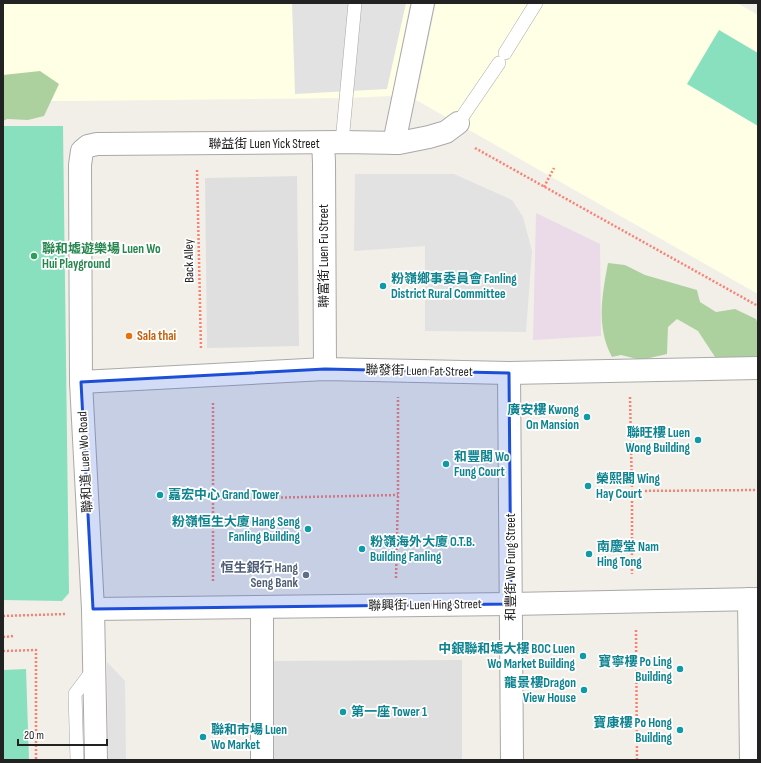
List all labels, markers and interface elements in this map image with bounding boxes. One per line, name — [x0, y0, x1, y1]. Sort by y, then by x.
street label: 聯益街 Luen Yick Street — [208, 136, 320, 152]
street label: 聯富街 Luen Fu Street — [316, 204, 332, 308]
street label: Back Alley — [181, 239, 197, 283]
place label: 聯和墟遊樂場 Luen Wo Hui Playground — [42, 241, 161, 272]
marker: 聯和墟遊樂場 Luen Wo Hui Playground — [29, 251, 39, 261]
place label: 粉嶺鄉事委員會 Fanling District Rural Committee — [391, 271, 517, 302]
marker: 粉嶺鄉事委員會 Fanling District Rural Committee — [378, 281, 388, 291]
place label: Sala thai — [137, 328, 177, 344]
marker: Sala thai — [124, 331, 134, 341]
street label: 聯發街 Luen Fat Street — [365, 362, 473, 380]
place label: 廣安樓 Kwong On Mansion — [507, 402, 580, 433]
street label: 聯和道 Luen Wo Road — [74, 411, 96, 513]
marker: 廣安樓 Kwong On Mansion — [582, 412, 592, 422]
place label: 聯旺樓 Luen Wong Building — [626, 425, 691, 456]
marker: 聯旺樓 Luen Wong Building — [693, 435, 703, 445]
place label: 和豐閣 Wo Fung Court — [454, 449, 510, 480]
marker: 和豐閣 Wo Fung Court — [441, 459, 451, 469]
place label: 榮熙閣 Wing Hay Court — [596, 471, 661, 502]
marker: 榮熙閣 Wing Hay Court — [583, 481, 593, 491]
place label: 嘉宏中心 Grand Tower — [168, 487, 279, 503]
marker: 嘉宏中心 Grand Tower — [155, 490, 165, 500]
street label: 和豐街 Wo Fung Street — [503, 513, 519, 621]
place label: 粉嶺恒生大廈 Hang Seng Fanling Building — [172, 514, 301, 545]
marker: 粉嶺恒生大廈 Hang Seng Fanling Building — [303, 524, 313, 534]
place label: 粉嶺海外大廈 O.T.B. Building Fanling — [370, 534, 475, 565]
place label: 南慶堂 Nam Hing Tong — [597, 539, 659, 570]
marker: 粉嶺海外大廈 O.T.B. Building Fanling — [357, 544, 367, 554]
marker: 南慶堂 Nam Hing Tong — [584, 549, 594, 559]
place label: 恒生銀行 Hang Seng Bank — [220, 560, 299, 591]
marker: 恒生銀行 Hang Seng Bank — [301, 570, 311, 580]
street label: 聯興街 Luen Hing Street — [368, 596, 482, 614]
place label: 中銀聯和墟大樓 BOC Luen Wo Market Building — [438, 641, 576, 672]
marker: 中銀聯和墟大樓 BOC Luen Wo Market Building — [578, 651, 588, 661]
place label: 寶寧樓 Po Ling Building — [598, 654, 673, 685]
marker: 寶寧樓 Po Ling Building — [675, 664, 685, 674]
place label: 龍景樓Dragon View House — [504, 675, 576, 706]
marker: 龍景樓Dragon View House — [579, 685, 589, 695]
place label: 第一座 Tower 1 — [351, 704, 427, 720]
marker: 第一座 Tower 1 — [338, 707, 348, 717]
place label: 寶康樓 Po Hong Building — [594, 715, 673, 746]
scale bar — [18, 721, 107, 747]
place label: 聯和市場 Luen Wo Market — [211, 722, 287, 753]
marker: 寶康樓 Po Hong Building — [675, 725, 685, 735]
text: 20 m — [24, 728, 44, 743]
marker: 聯和市場 Luen Wo Market — [198, 732, 208, 742]

